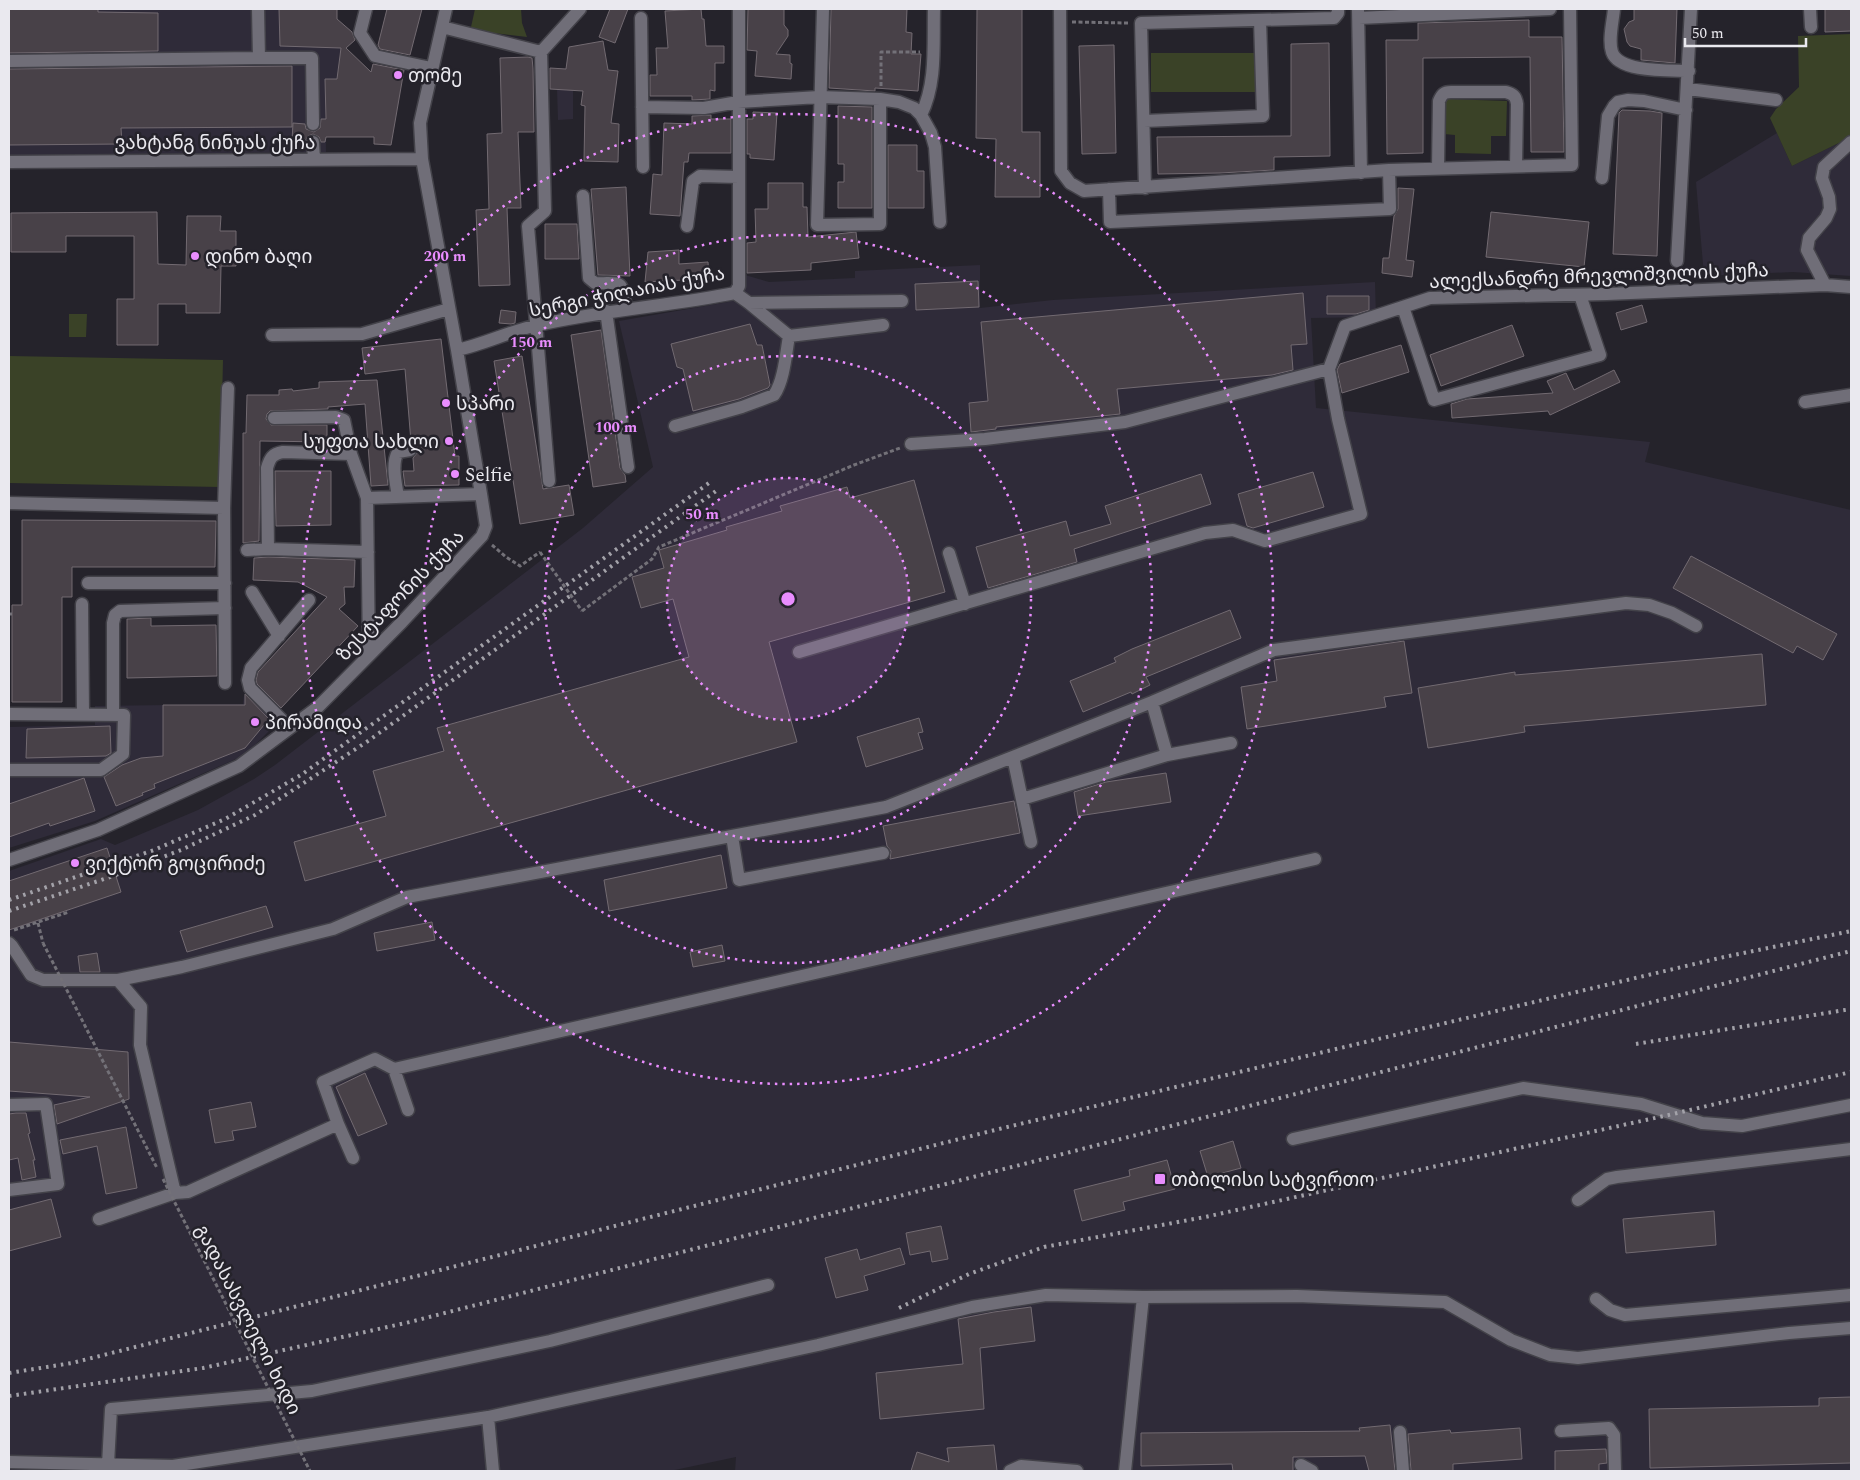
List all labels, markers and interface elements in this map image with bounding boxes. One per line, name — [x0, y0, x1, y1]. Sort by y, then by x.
scale bar — [1685, 15, 1806, 47]
text: 50 m — [1692, 22, 1724, 45]
place label: თომე — [408, 62, 462, 91]
marker: თომე — [392, 69, 404, 81]
street label: ვახტანგ ნინუას ქუჩა — [115, 129, 315, 158]
place label: დინო ბაღი — [205, 243, 312, 272]
text: 200 m — [424, 245, 467, 268]
marker: დინო ბაღი — [189, 250, 201, 262]
street label: ალექსანდრე მრევლიშვილის ქუჩა — [1429, 256, 1769, 297]
street label: სერგი ჭილაიას ქუჩა — [527, 259, 728, 326]
text: 150 m — [510, 331, 553, 354]
place label: სპარი — [456, 390, 515, 419]
marker: სპარი — [440, 397, 452, 409]
text: 100 m — [595, 416, 638, 439]
place label: სუფთა სახლი — [303, 428, 439, 457]
marker: სუფთა სახლი — [443, 435, 455, 447]
place label: Selfie — [465, 461, 512, 490]
marker: Selfie — [449, 468, 461, 480]
text: 50 m — [685, 503, 720, 526]
street label: ზესტაფონის ქუჩა — [330, 523, 472, 669]
centre of rings — [779, 590, 797, 608]
place label: პირამიდა — [265, 709, 362, 738]
marker: პირამიდა — [249, 716, 261, 728]
place label: ვიქტორ გოცირიძე — [85, 850, 266, 879]
marker: ვიქტორ გოცირიძე — [69, 857, 81, 869]
place label: თბილისი სატვირთო — [1171, 1166, 1374, 1195]
marker: თბილისი სატვირთო — [1153, 1172, 1167, 1186]
street label: გადასასვლელი ხიდი — [187, 1219, 308, 1420]

